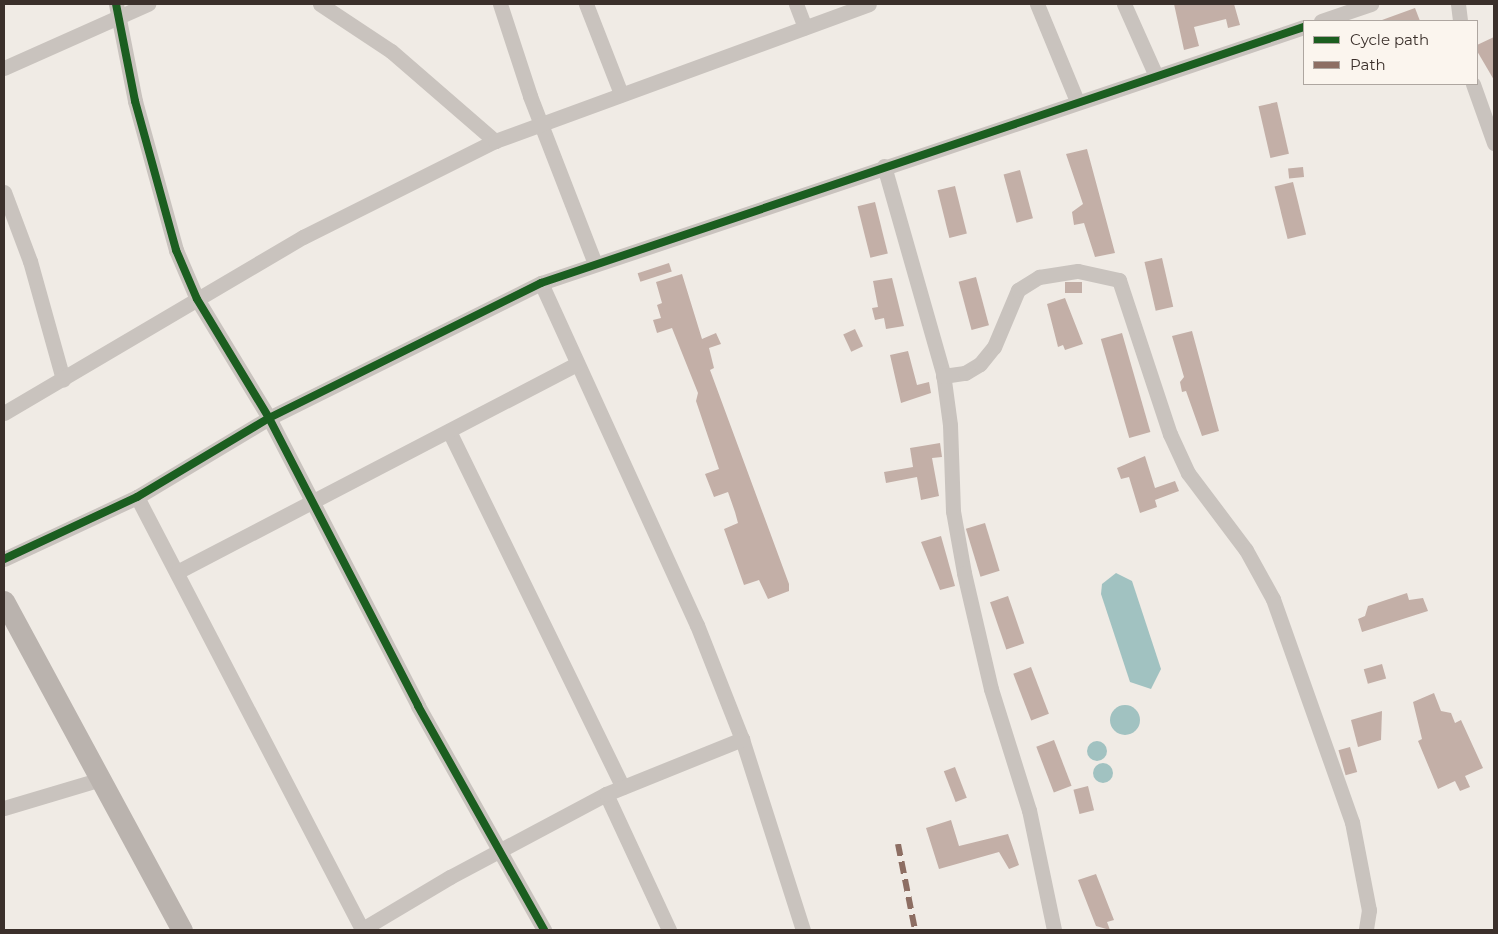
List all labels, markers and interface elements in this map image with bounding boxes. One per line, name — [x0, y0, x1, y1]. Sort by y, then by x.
legend — [1303, 20, 1478, 85]
text: Cycle path — [1350, 30, 1429, 49]
text: Path — [1350, 55, 1386, 74]

